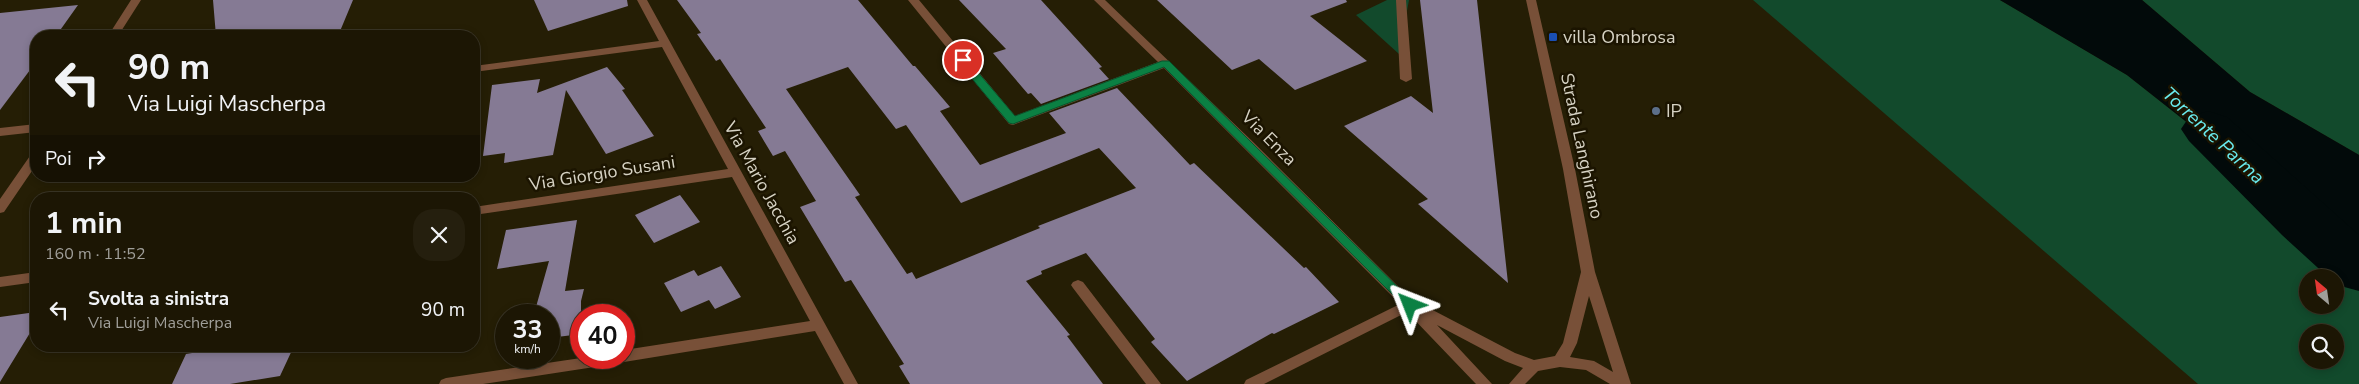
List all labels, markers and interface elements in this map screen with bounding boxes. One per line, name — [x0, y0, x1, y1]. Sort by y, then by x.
place label: villa Ombrosa — [1563, 25, 1676, 49]
marker: villa Ombrosa — [1547, 31, 1559, 43]
pin — [942, 39, 984, 81]
text: 90 m — [128, 44, 210, 91]
icon: arrive — [949, 46, 977, 74]
icon: left — [45, 50, 110, 115]
street label: Strada Langhirano — [1555, 71, 1609, 221]
water label: Torrente Parma — [2156, 81, 2270, 190]
text: Via Luigi Mascherpa — [128, 89, 326, 119]
place label: IP — [1666, 99, 1682, 123]
street label: Via Enza — [1235, 104, 1302, 171]
marker: IP — [1650, 105, 1662, 117]
street label: Via Mario Jacchia — [718, 117, 806, 249]
icon: right — [82, 145, 110, 173]
text: Poi — [45, 146, 72, 172]
street label: Via Giorgio Susani — [526, 150, 677, 197]
text: 1 min — [45, 203, 123, 244]
button: close — [413, 209, 465, 261]
text: 160 m · 11:52 — [45, 243, 146, 265]
north arrow — [2299, 269, 2344, 314]
map controls — [2299, 269, 2344, 369]
position arrow — [1383, 278, 1435, 330]
text: Svolta a sinistra — [88, 286, 229, 312]
icon: left — [45, 296, 73, 324]
text: 90 m — [421, 297, 465, 323]
speed limit sign: 40 — [570, 304, 635, 369]
text: Via Luigi Mascherpa — [88, 312, 232, 334]
text: 33 — [512, 313, 543, 347]
button: search — [2299, 324, 2344, 369]
text: km/h — [514, 341, 541, 357]

